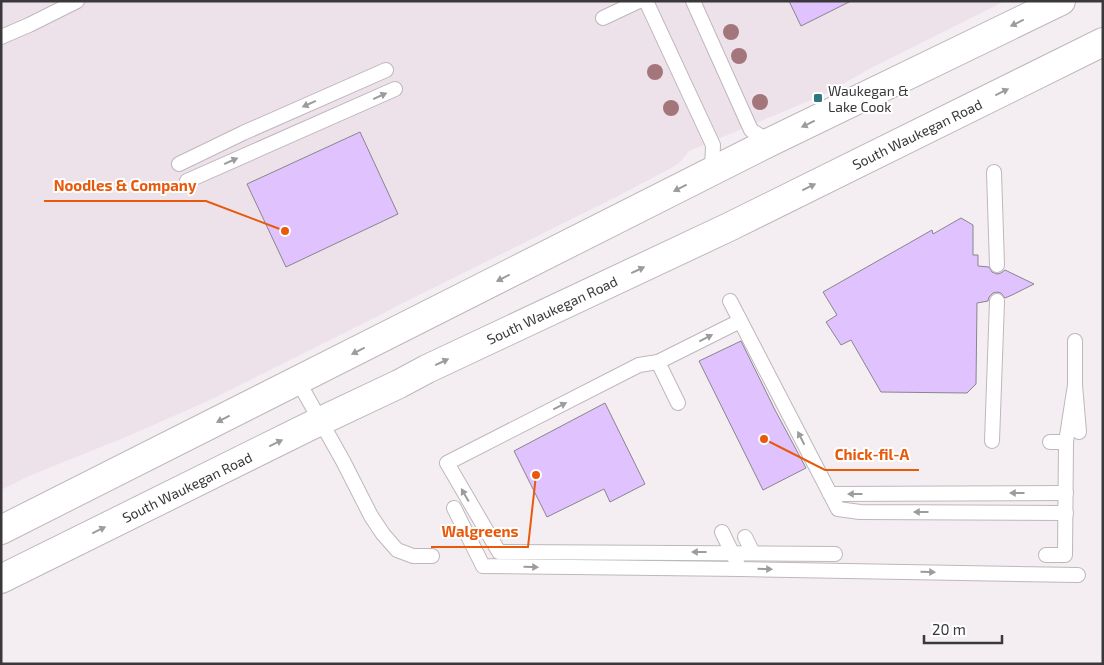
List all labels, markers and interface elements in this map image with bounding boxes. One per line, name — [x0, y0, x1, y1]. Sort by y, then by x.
one-way arrow — [1010, 19, 1024, 27]
place label: Waukegan & Lake Cook — [828, 82, 909, 115]
one-way arrow — [995, 88, 1009, 96]
one-way arrow — [373, 91, 387, 99]
marker: Waukegan & Lake Cook — [812, 92, 824, 104]
street label: South Waukegan Road — [849, 95, 985, 173]
one-way arrow — [302, 100, 316, 108]
one-way arrow — [801, 120, 815, 128]
one-way arrow — [224, 157, 238, 165]
callout: Noodles & Company — [44, 171, 206, 201]
text: Noodles & Company — [54, 176, 197, 195]
one-way arrow — [802, 183, 816, 191]
one-way arrow — [673, 184, 687, 192]
one-way arrow — [631, 266, 645, 274]
street label: South Waukegan Road — [484, 272, 620, 348]
one-way arrow — [496, 274, 510, 282]
one-way arrow — [699, 333, 713, 341]
one-way arrow — [351, 347, 365, 355]
one-way arrow — [435, 357, 449, 365]
one-way arrow — [552, 402, 567, 410]
one-way arrow — [216, 415, 231, 423]
one-way arrow — [797, 431, 805, 446]
one-way arrow — [269, 439, 283, 447]
callout: Chick-fil-A — [825, 440, 919, 470]
text: Chick-fil-A — [835, 445, 909, 463]
street label: South Waukegan Road — [119, 448, 255, 526]
one-way arrow — [461, 488, 470, 501]
one-way arrow — [1009, 489, 1025, 497]
one-way arrow — [847, 490, 863, 498]
one-way arrow — [913, 508, 929, 516]
callout: Walgreens — [431, 517, 528, 547]
text: Walgreens — [442, 522, 518, 540]
one-way arrow — [92, 526, 106, 534]
one-way arrow — [690, 548, 706, 556]
one-way arrow — [524, 563, 540, 571]
one-way arrow — [757, 565, 773, 573]
one-way arrow — [920, 568, 936, 576]
scale bar — [924, 612, 1002, 644]
text: 20 m — [932, 620, 966, 638]

